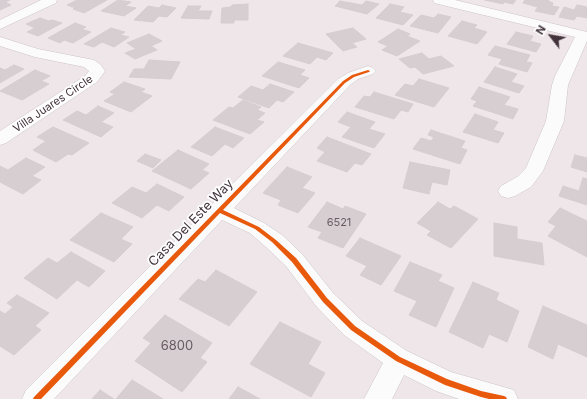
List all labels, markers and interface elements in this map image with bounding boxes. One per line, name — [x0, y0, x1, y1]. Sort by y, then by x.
north arrow — [531, 16, 571, 56]
text: N — [533, 23, 549, 37]
street label: Villa Juares Circle — [11, 72, 95, 136]
street label: Casa Del Este Way — [145, 176, 237, 270]
house number: 6521 — [327, 216, 351, 230]
house number: 6800 — [161, 338, 193, 354]

